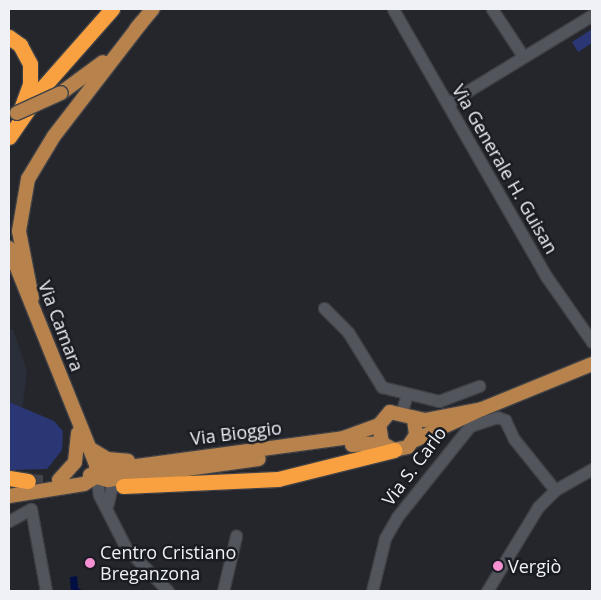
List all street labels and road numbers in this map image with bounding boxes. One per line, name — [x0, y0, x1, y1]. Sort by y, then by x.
street label: Via Generale H. Guisan — [448, 80, 562, 258]
street label: Via Camara — [34, 278, 88, 374]
street label: Via Bioggio — [189, 417, 283, 449]
street label: Via S. Carlo — [377, 422, 451, 510]

